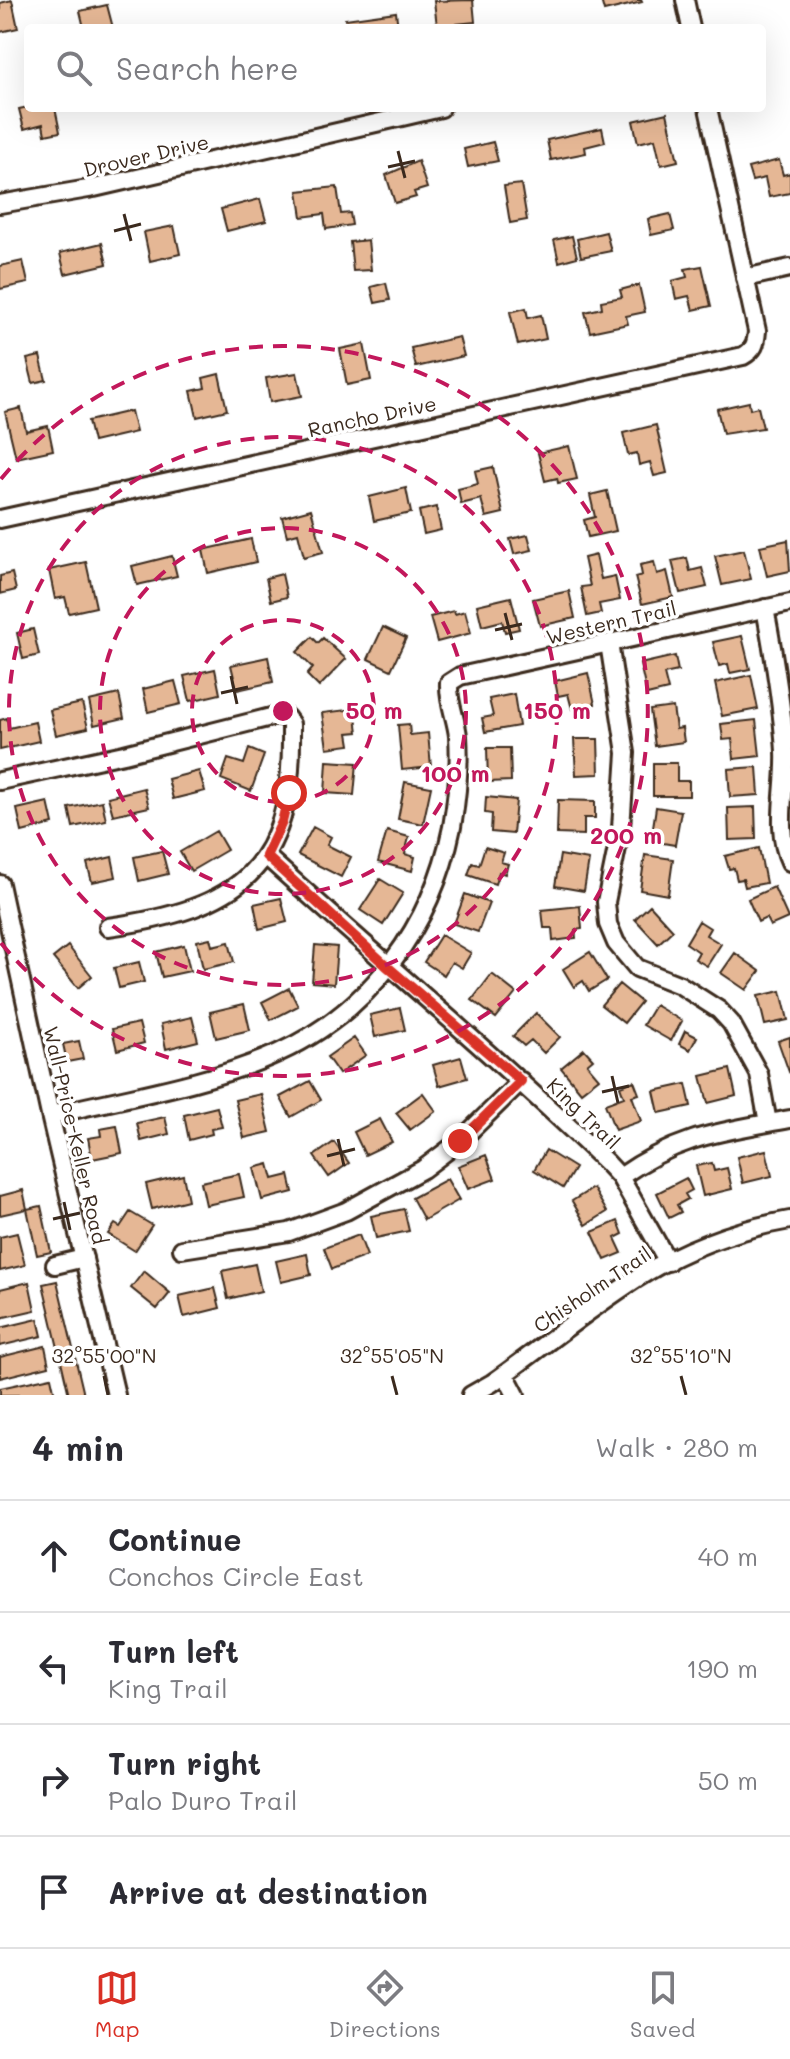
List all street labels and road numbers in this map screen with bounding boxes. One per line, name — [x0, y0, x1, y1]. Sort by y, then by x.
street label: Drover Drive — [81, 128, 211, 182]
street label: Rancho Drive — [305, 390, 439, 442]
street label: Western Trail — [543, 594, 679, 650]
street label: Wall-Price-Keller Road — [38, 1024, 114, 1246]
street label: King Trail — [542, 1072, 626, 1154]
street label: Chisholm Trail — [528, 1240, 656, 1338]

